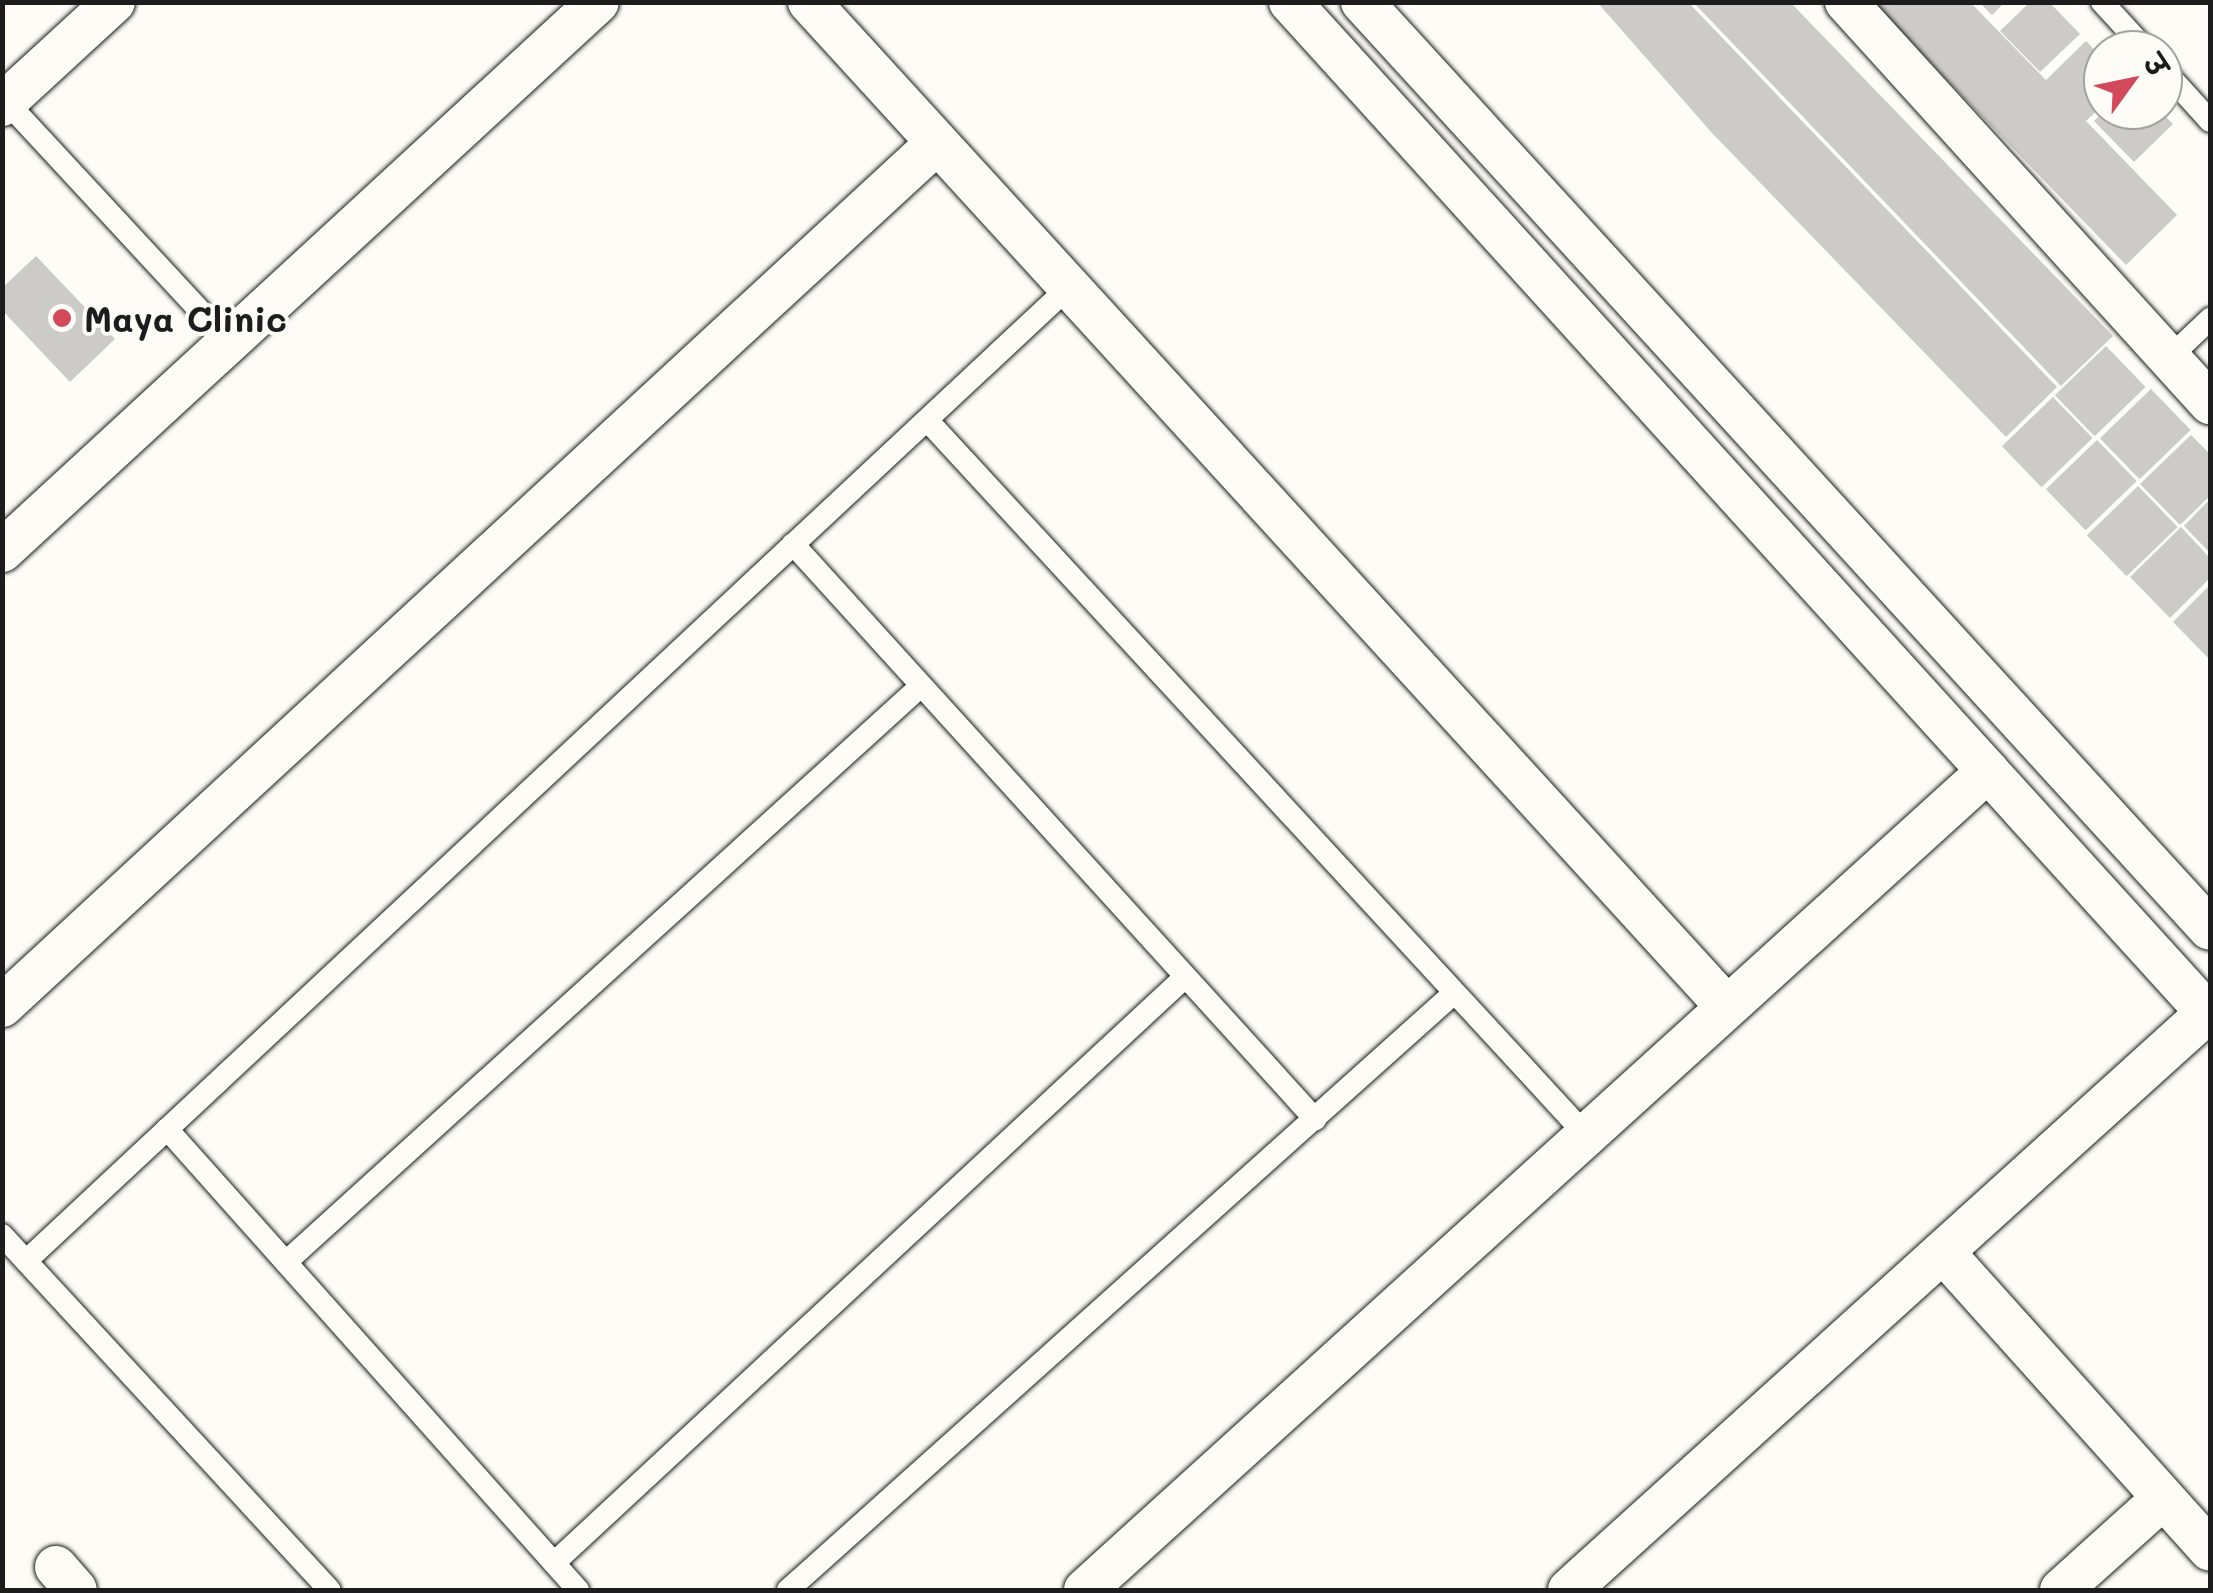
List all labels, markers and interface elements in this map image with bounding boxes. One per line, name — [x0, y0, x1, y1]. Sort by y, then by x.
north arrow — [2083, 30, 2183, 130]
text: उ — [2136, 47, 2177, 82]
place label: Maya Clinic — [84, 297, 287, 339]
marker: Maya Clinic — [49, 305, 75, 331]

